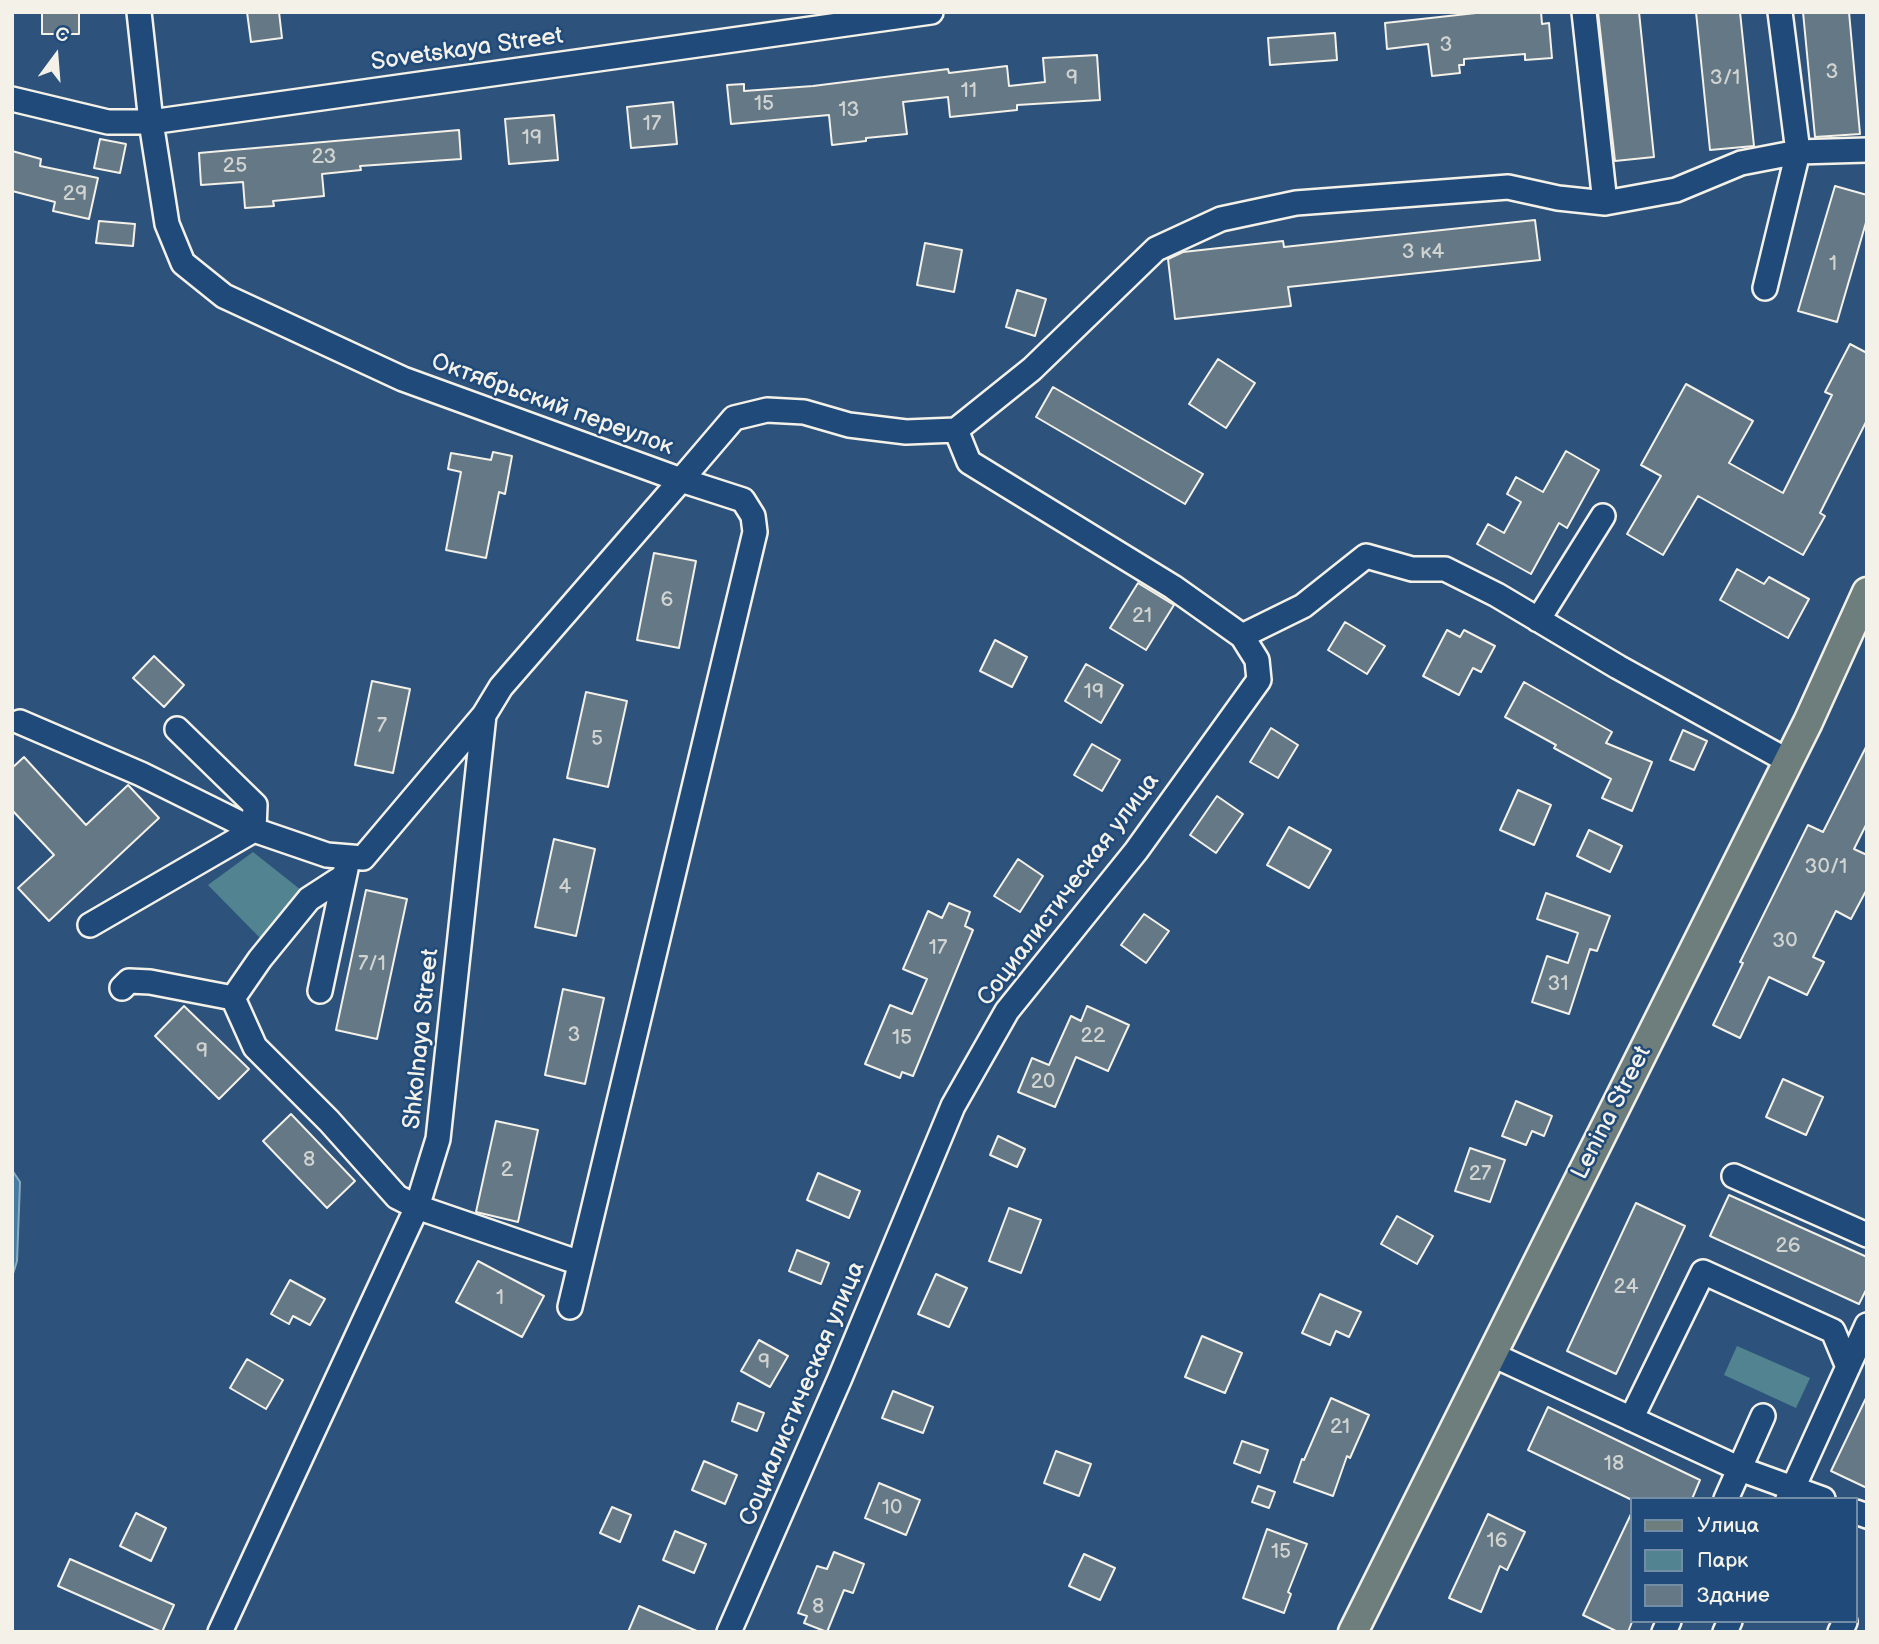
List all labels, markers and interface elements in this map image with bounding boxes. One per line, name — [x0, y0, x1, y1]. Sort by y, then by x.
north arrow — [21, 21, 91, 91]
text: С — [52, 22, 71, 48]
street label: Sovetskaya Street — [369, 22, 565, 78]
house number: 3 — [1440, 33, 1452, 59]
house number: 3 — [1826, 60, 1838, 86]
house number: 9 — [1066, 66, 1078, 92]
house number: 3/1 — [1710, 66, 1740, 92]
house number: 11 — [961, 79, 977, 105]
house number: 15 — [754, 92, 774, 118]
house number: 13 — [838, 98, 860, 124]
house number: 17 — [643, 112, 661, 138]
house number: 19 — [522, 126, 542, 152]
house number: 23 — [312, 145, 336, 171]
house number: 25 — [223, 154, 247, 180]
house number: 29 — [63, 182, 87, 208]
house number: 3 к4 — [1402, 240, 1444, 266]
house number: 1 — [1829, 252, 1837, 278]
street label: Октябрьский переулок — [427, 348, 677, 462]
house number: 6 — [661, 588, 673, 614]
house number: 21 — [1132, 604, 1152, 630]
house number: 19 — [1084, 680, 1104, 706]
house number: 7 — [377, 714, 387, 740]
house number: 5 — [591, 727, 603, 753]
street label: Социалистическая улица — [972, 768, 1166, 1012]
house number: 30/1 — [1805, 855, 1847, 881]
house number: 4 — [559, 875, 571, 901]
house number: 30 — [1772, 929, 1798, 955]
house number: 17 — [929, 936, 947, 962]
street label: Shkolnaya Street — [398, 947, 446, 1131]
house number: 7/1 — [358, 952, 386, 978]
house number: 31 — [1547, 972, 1569, 998]
house number: 3 — [568, 1023, 580, 1049]
house number: 22 — [1081, 1024, 1105, 1050]
house number: 15 — [892, 1026, 912, 1052]
house number: 9 — [196, 1039, 208, 1065]
street label: Lenina Street — [1566, 1041, 1658, 1185]
house number: 20 — [1031, 1070, 1055, 1096]
house number: 8 — [303, 1148, 315, 1174]
house number: 2 — [501, 1158, 513, 1184]
house number: 27 — [1469, 1162, 1491, 1188]
house number: 26 — [1775, 1234, 1801, 1260]
street label: Социалистическая улица — [734, 1258, 872, 1530]
house number: 24 — [1614, 1275, 1638, 1301]
house number: 1 — [496, 1286, 504, 1312]
house number: 9 — [758, 1350, 770, 1376]
house number: 21 — [1330, 1415, 1350, 1441]
house number: 18 — [1604, 1452, 1624, 1478]
house number: 10 — [882, 1496, 902, 1522]
legend — [1630, 1497, 1858, 1623]
text: Улица — [1697, 1513, 1759, 1538]
house number: 16 — [1487, 1529, 1507, 1555]
house number: 15 — [1271, 1540, 1291, 1566]
text: Парк — [1697, 1548, 1748, 1573]
text: Здание — [1697, 1583, 1770, 1608]
house number: 8 — [812, 1595, 824, 1621]

